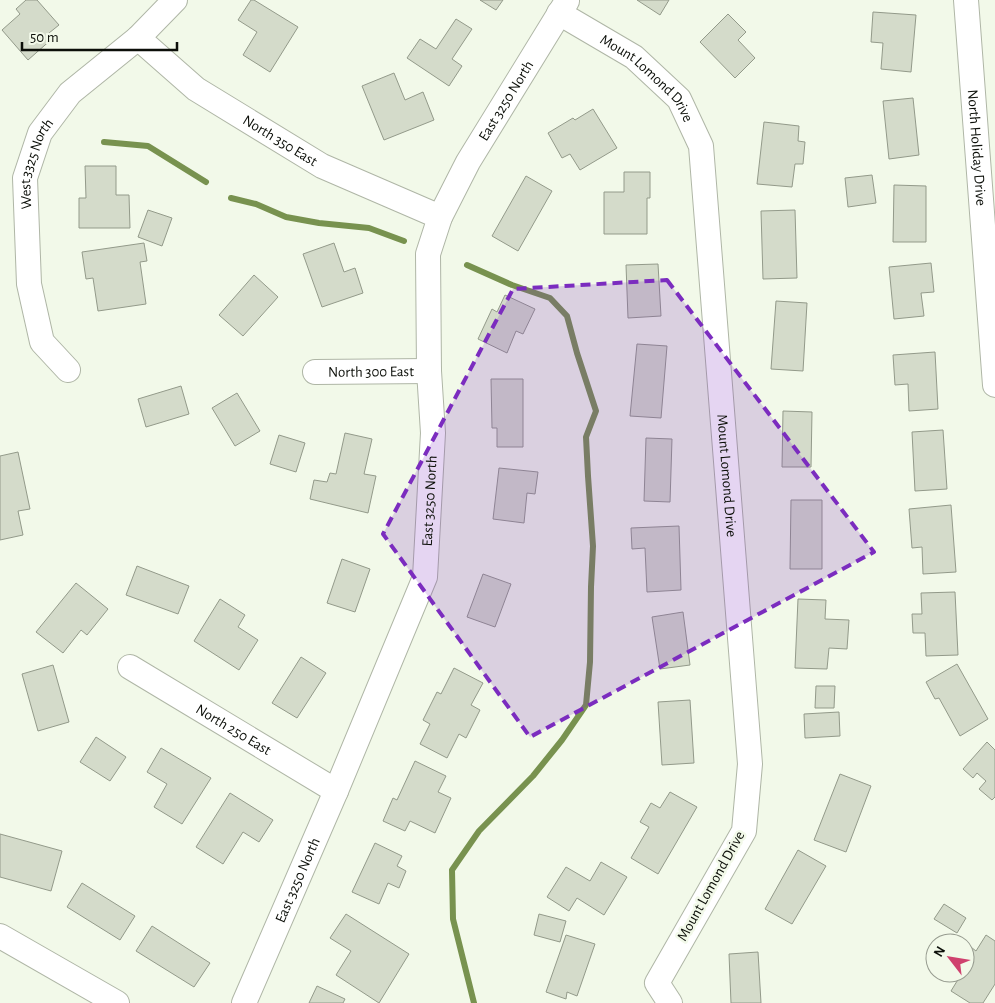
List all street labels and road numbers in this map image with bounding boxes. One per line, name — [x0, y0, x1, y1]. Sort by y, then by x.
street label: Mount Lomond Drive — [598, 32, 696, 124]
street label: East 3250 North — [476, 58, 536, 143]
street label: North Holiday Drive — [965, 89, 989, 206]
street label: North 350 East — [240, 112, 320, 169]
street label: West 3325 North — [17, 115, 56, 210]
street label: North 300 East — [328, 364, 414, 379]
street label: Mount Lomond Drive — [715, 414, 739, 538]
street label: East 3250 North — [419, 455, 439, 547]
street label: North 250 East — [193, 701, 274, 758]
street label: Mount Lomond Drive — [675, 828, 747, 943]
street label: East 3250 North — [272, 835, 322, 925]

